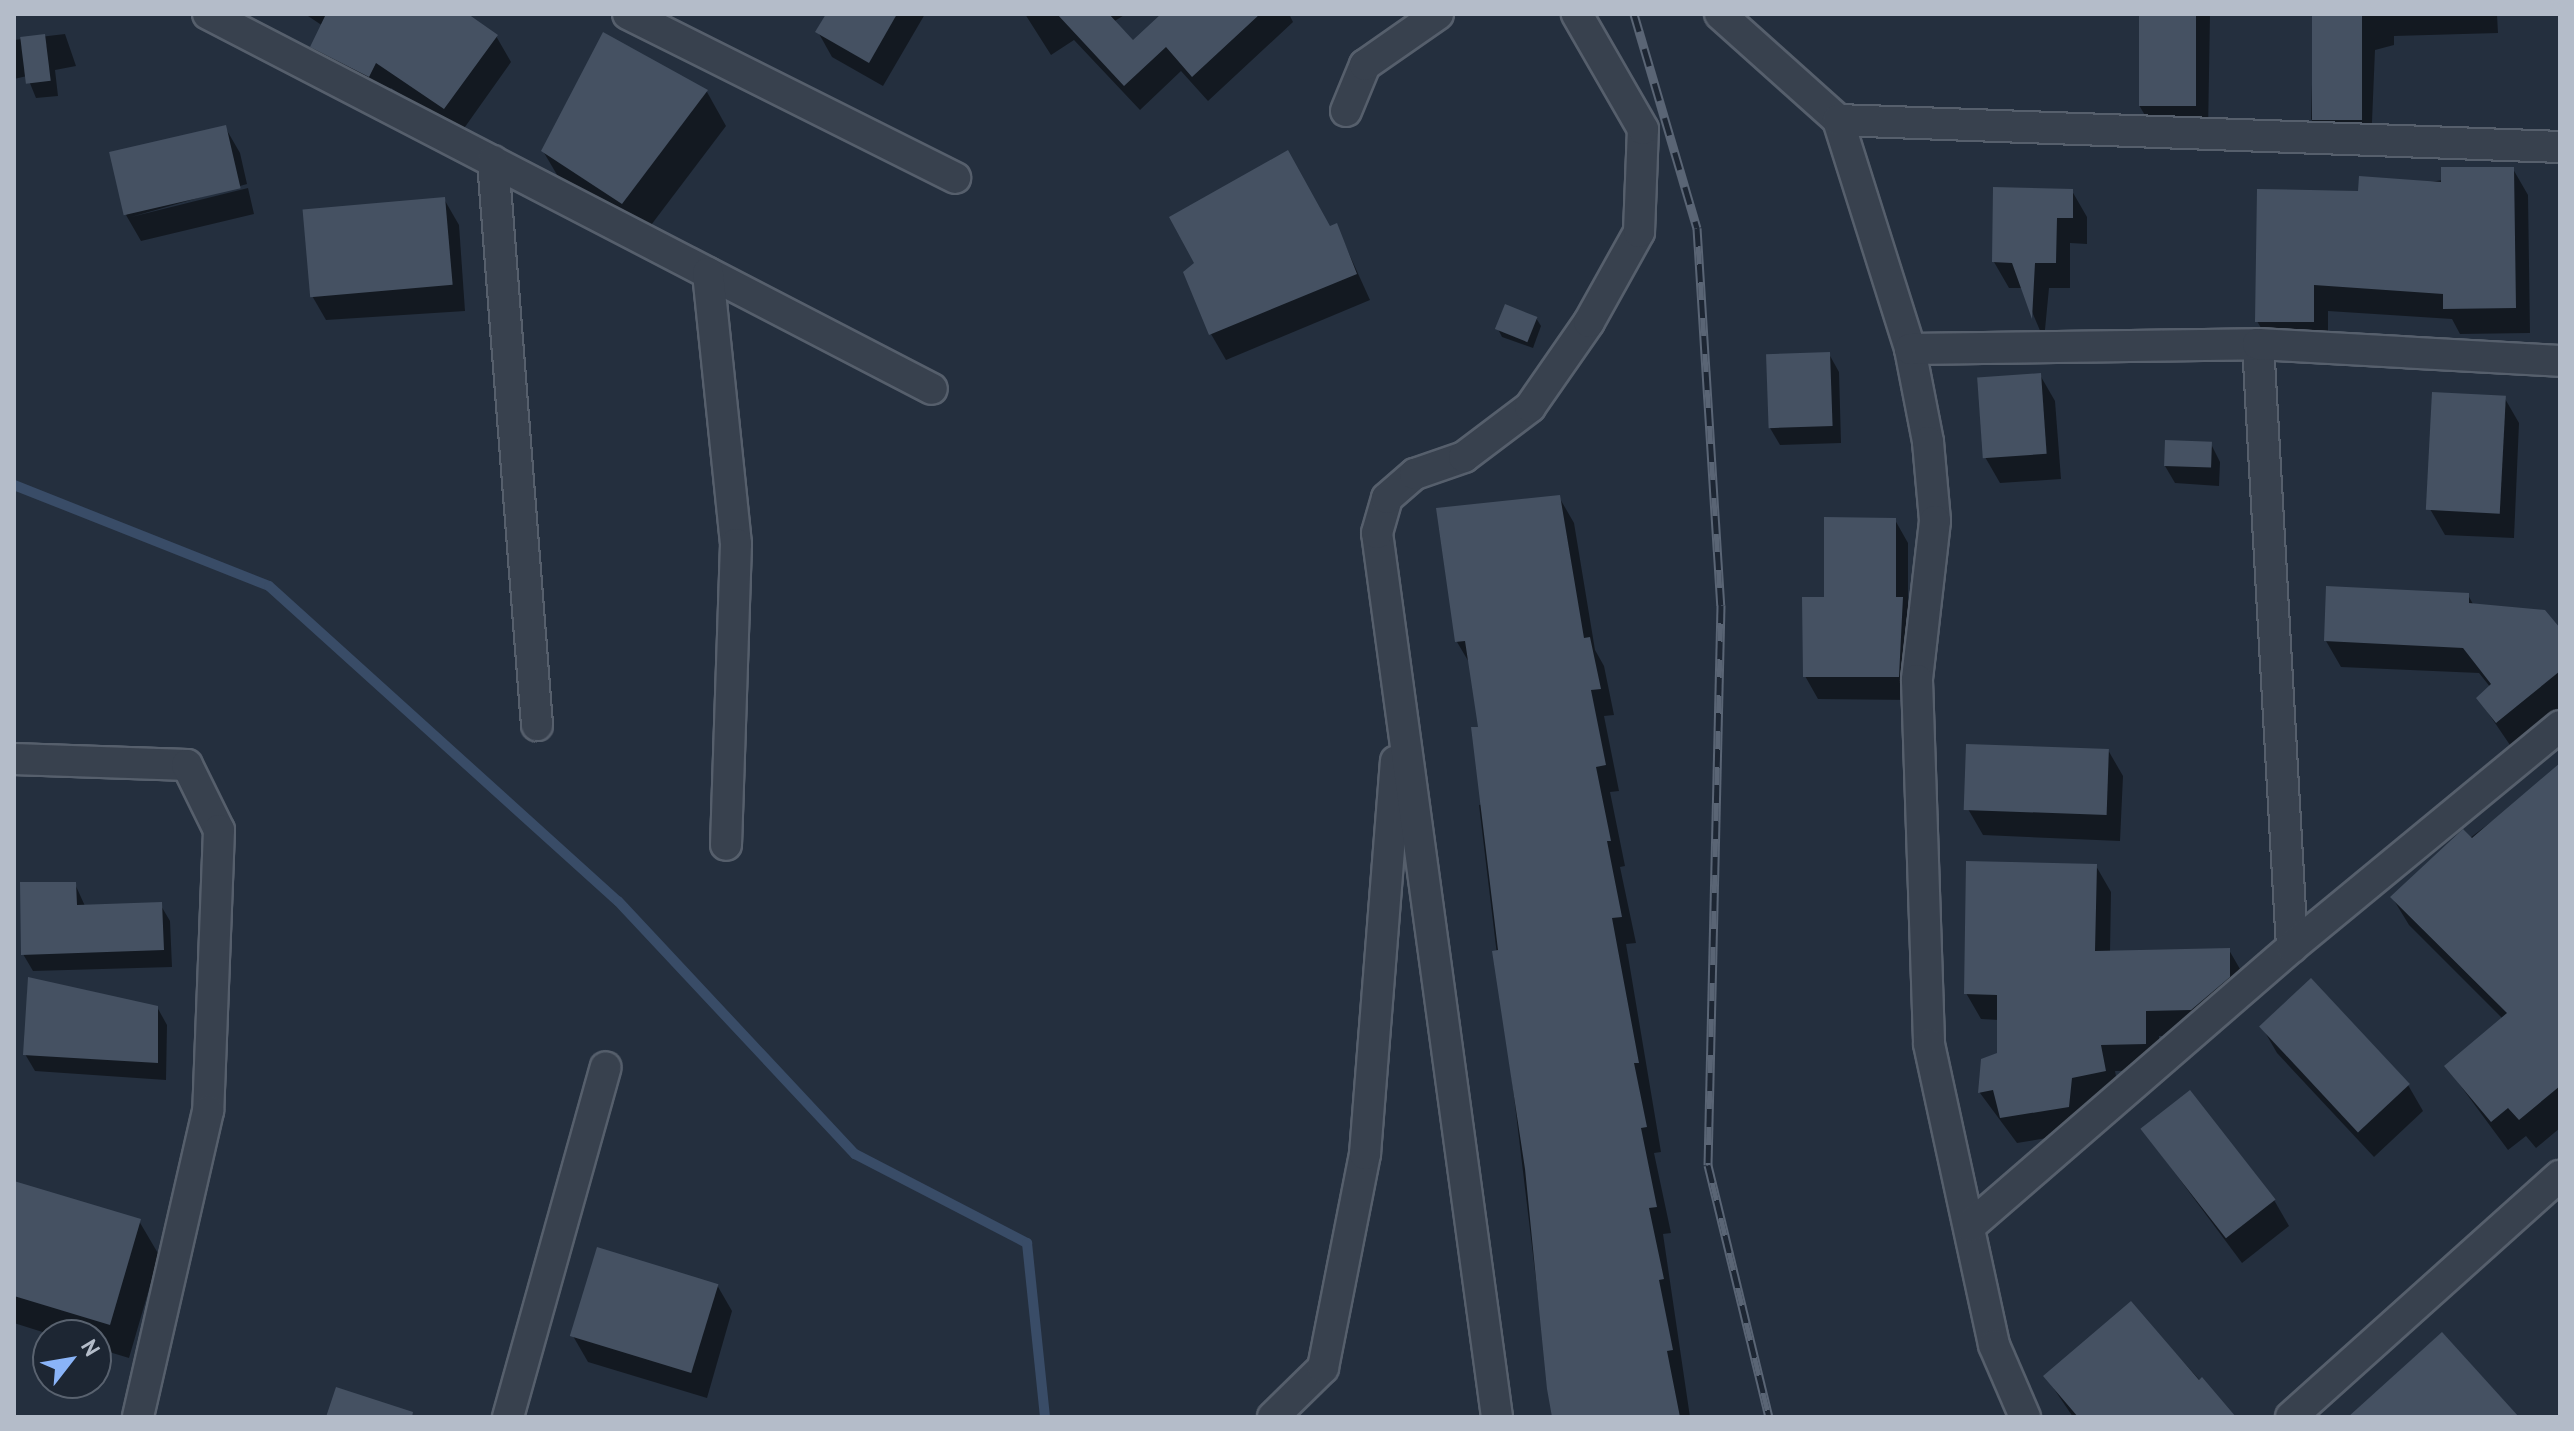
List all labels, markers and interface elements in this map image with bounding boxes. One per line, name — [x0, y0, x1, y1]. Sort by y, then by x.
north arrow — [32, 1319, 112, 1399]
text: N — [75, 1334, 107, 1361]

